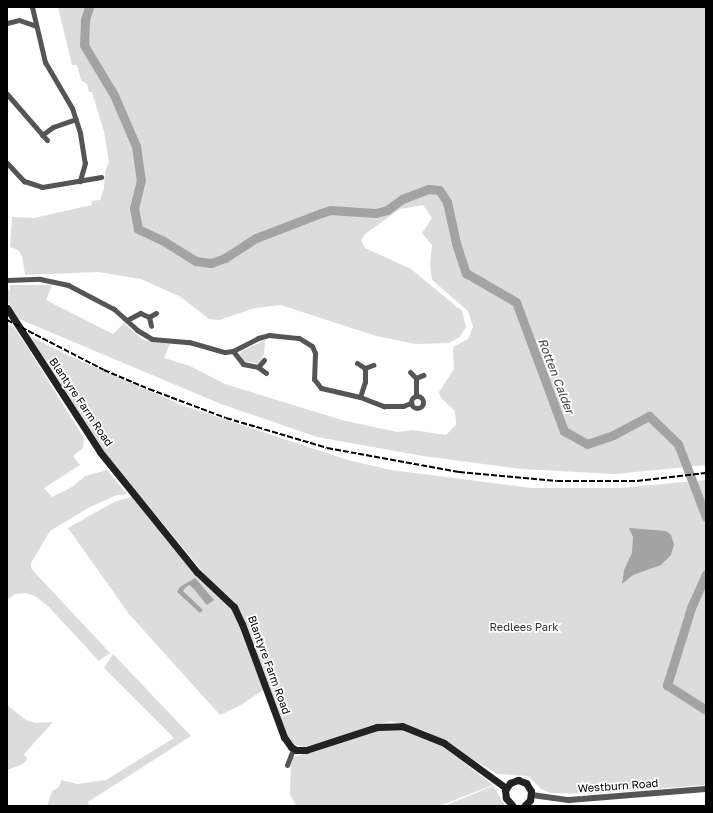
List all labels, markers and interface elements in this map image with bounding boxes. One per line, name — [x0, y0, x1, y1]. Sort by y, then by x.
water label: Rotten Calder — [535, 336, 577, 416]
street label: Blantyre Farm Road — [46, 355, 116, 449]
street label: Blantyre Farm Road — [245, 614, 293, 716]
park label: Redlees Park — [489, 620, 559, 634]
street label: Westburn Road — [577, 777, 659, 795]

